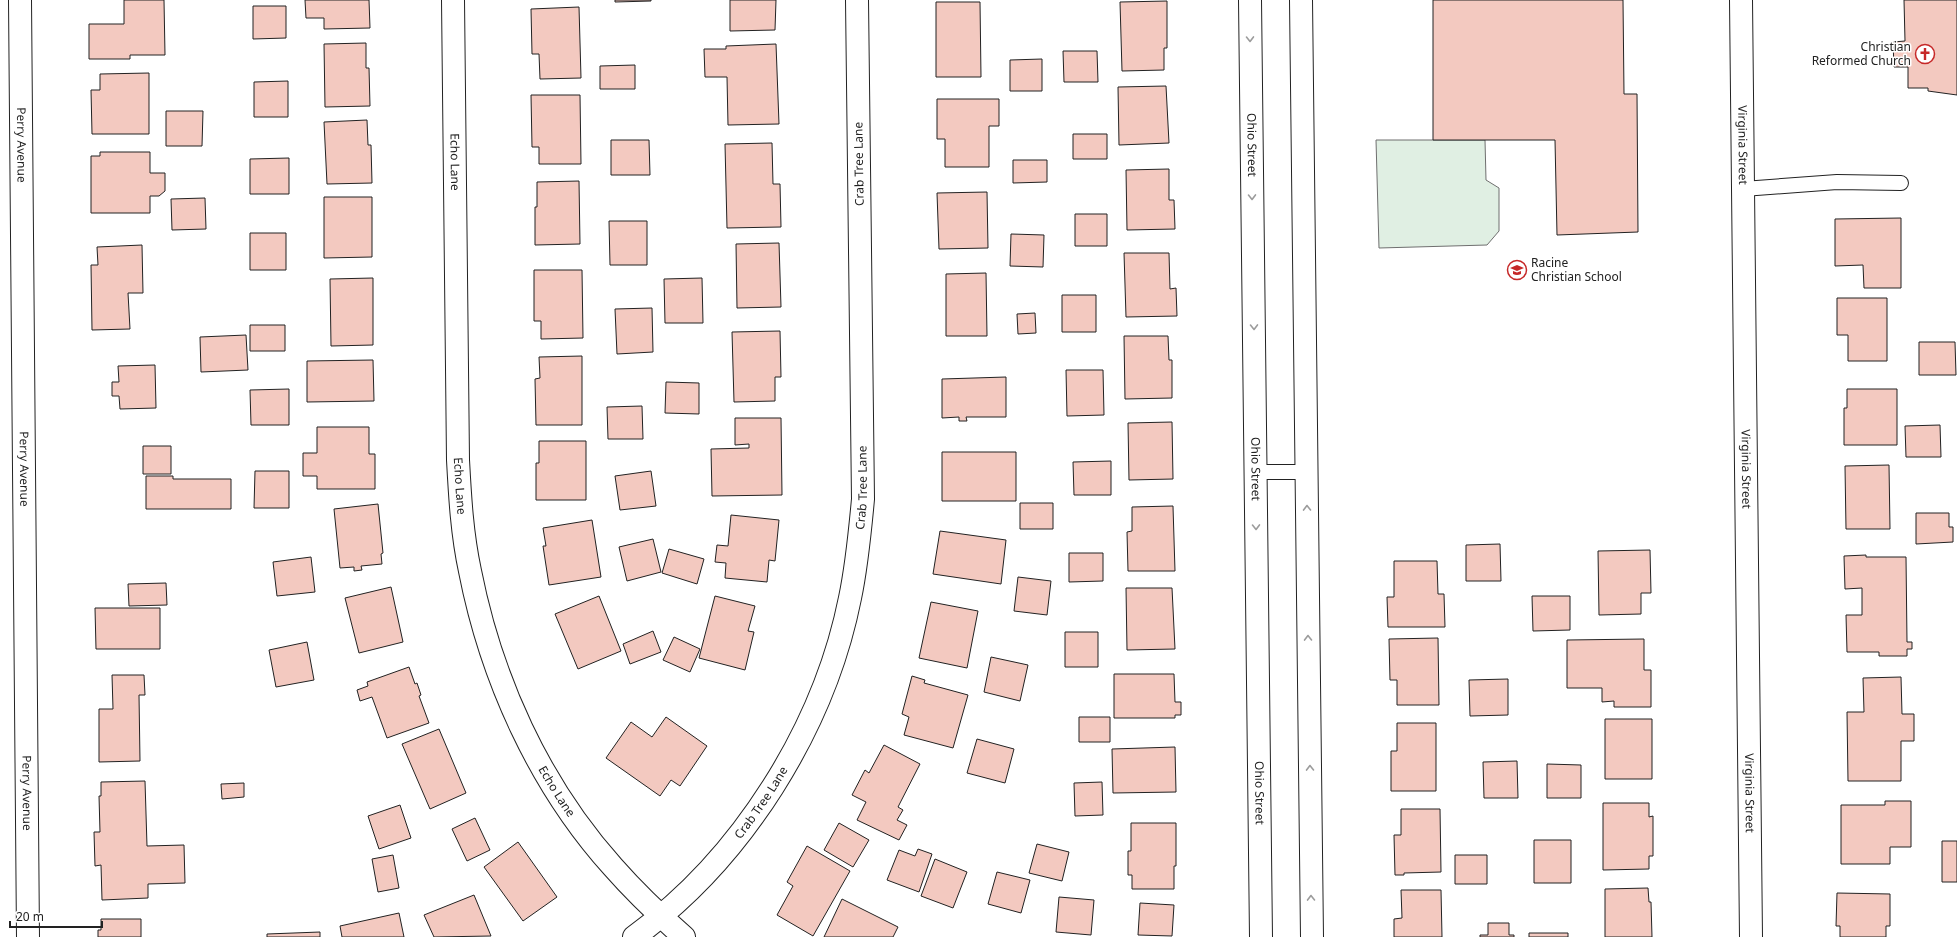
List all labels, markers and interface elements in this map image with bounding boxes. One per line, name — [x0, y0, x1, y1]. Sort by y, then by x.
one-way arrow — [1246, 36, 1254, 42]
place label: Christian Reformed Church — [1812, 38, 1911, 69]
church icon: Christian Reformed Church — [1914, 43, 1936, 65]
street label: Virginia Street — [1734, 105, 1752, 186]
street label: Perry Avenue — [13, 107, 31, 183]
street label: Ohio Street — [1243, 113, 1261, 178]
street label: Crab Tree Lane — [849, 122, 868, 206]
street label: Echo Lane — [446, 133, 464, 191]
one-way arrow — [1248, 194, 1256, 200]
place label: Racine Christian School — [1531, 254, 1622, 285]
school or university icon: Racine Christian School — [1506, 259, 1528, 281]
one-way arrow — [1250, 324, 1258, 330]
street label: Virginia Street — [1738, 429, 1755, 510]
street label: Perry Avenue — [16, 431, 33, 507]
street label: Ohio Street — [1247, 437, 1265, 502]
street label: Crab Tree Lane — [851, 445, 871, 531]
street label: Echo Lane — [450, 457, 471, 516]
one-way arrow — [1303, 505, 1311, 511]
one-way arrow — [1252, 524, 1260, 530]
one-way arrow — [1304, 635, 1312, 641]
street label: Virginia Street — [1741, 753, 1759, 833]
street label: Perry Avenue — [18, 755, 36, 831]
street label: Ohio Street — [1251, 761, 1269, 826]
street label: Echo Lane — [535, 763, 580, 820]
street label: Crab Tree Lane — [730, 763, 792, 842]
one-way arrow — [1306, 765, 1314, 771]
one-way arrow — [1307, 895, 1315, 901]
scale bar — [10, 903, 102, 929]
text: 20 m — [16, 908, 44, 925]

